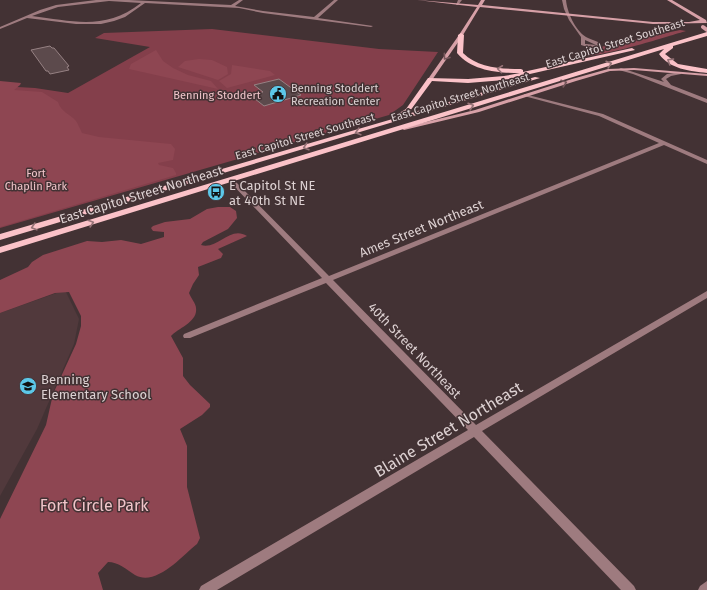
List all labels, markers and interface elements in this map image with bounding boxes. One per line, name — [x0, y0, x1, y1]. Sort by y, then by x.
street label: East Capitol Street Southeast — [544, 16, 686, 71]
one-way arrow — [444, 53, 451, 60]
one-way arrow — [667, 58, 674, 66]
one-way arrow — [605, 60, 612, 68]
one-way arrow — [497, 65, 503, 74]
street label: East Capitol Street Northeast — [389, 70, 531, 125]
one-way arrow — [560, 79, 567, 88]
place label: Benning Stoddert Recreation Center — [291, 82, 381, 108]
public building icon: Benning Stoddert Recreation Center — [268, 84, 288, 104]
park label: Benning Stoddert — [173, 89, 261, 102]
one-way arrow — [467, 102, 474, 110]
street label: East Capitol Street Southeast — [234, 110, 376, 163]
one-way arrow — [355, 127, 362, 136]
one-way arrow — [303, 142, 310, 151]
street label: East Capitol Street Northeast — [58, 162, 225, 227]
park label: Fort Chaplin Park — [5, 167, 68, 193]
place label: E Capitol St NE at 40th St NE — [229, 178, 315, 208]
bus stop icon: E Capitol St NE at 40th St NE — [206, 182, 226, 202]
street label: Ames Street Northeast — [357, 197, 486, 260]
one-way arrow — [87, 219, 94, 228]
one-way arrow — [31, 222, 38, 231]
street label: 40th Street Northeast — [365, 299, 464, 401]
place label: Benning Elementary School — [41, 372, 151, 402]
school or university icon: Benning Elementary School — [18, 376, 38, 396]
street label: Blaine Street Northeast — [371, 378, 526, 481]
park label: Fort Circle Park — [40, 496, 149, 515]

